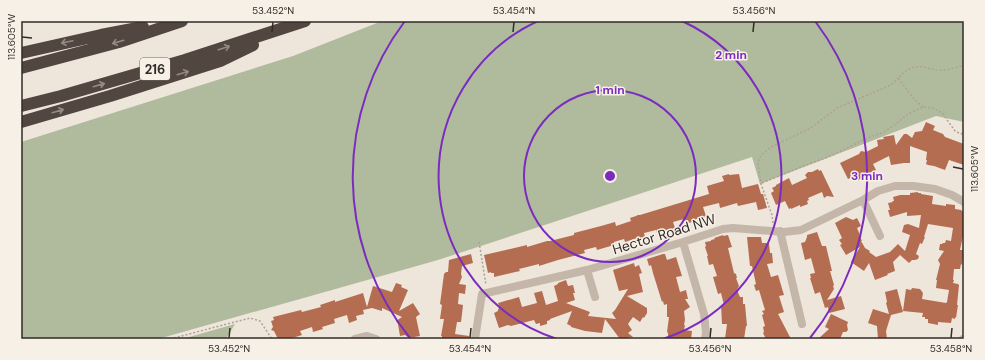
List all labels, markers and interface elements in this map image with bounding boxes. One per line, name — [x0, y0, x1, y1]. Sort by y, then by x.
text: 53.452°N — [252, 4, 294, 17]
text: 53.454°N — [493, 4, 535, 17]
text: 53.456°N — [733, 4, 775, 17]
text: 113.605°W — [5, 14, 18, 60]
one-way arrow — [61, 39, 74, 47]
one-way arrow — [112, 39, 125, 46]
one-way arrow — [217, 44, 230, 51]
text: 2 min — [715, 47, 747, 63]
road number: 216 — [140, 58, 170, 80]
one-way arrow — [176, 69, 189, 76]
one-way arrow — [92, 81, 105, 88]
text: 1 min — [595, 82, 625, 98]
one-way arrow — [52, 107, 65, 114]
text: 113.605°W — [968, 146, 981, 192]
text: 3 min — [851, 168, 883, 184]
centre of rings — [603, 169, 617, 183]
street label: Hector Road NW — [610, 210, 718, 258]
text: 53.452°N — [208, 342, 250, 355]
text: 53.454°N — [449, 342, 491, 355]
text: 53.456°N — [689, 342, 731, 355]
text: 53.458°N — [930, 342, 972, 355]

